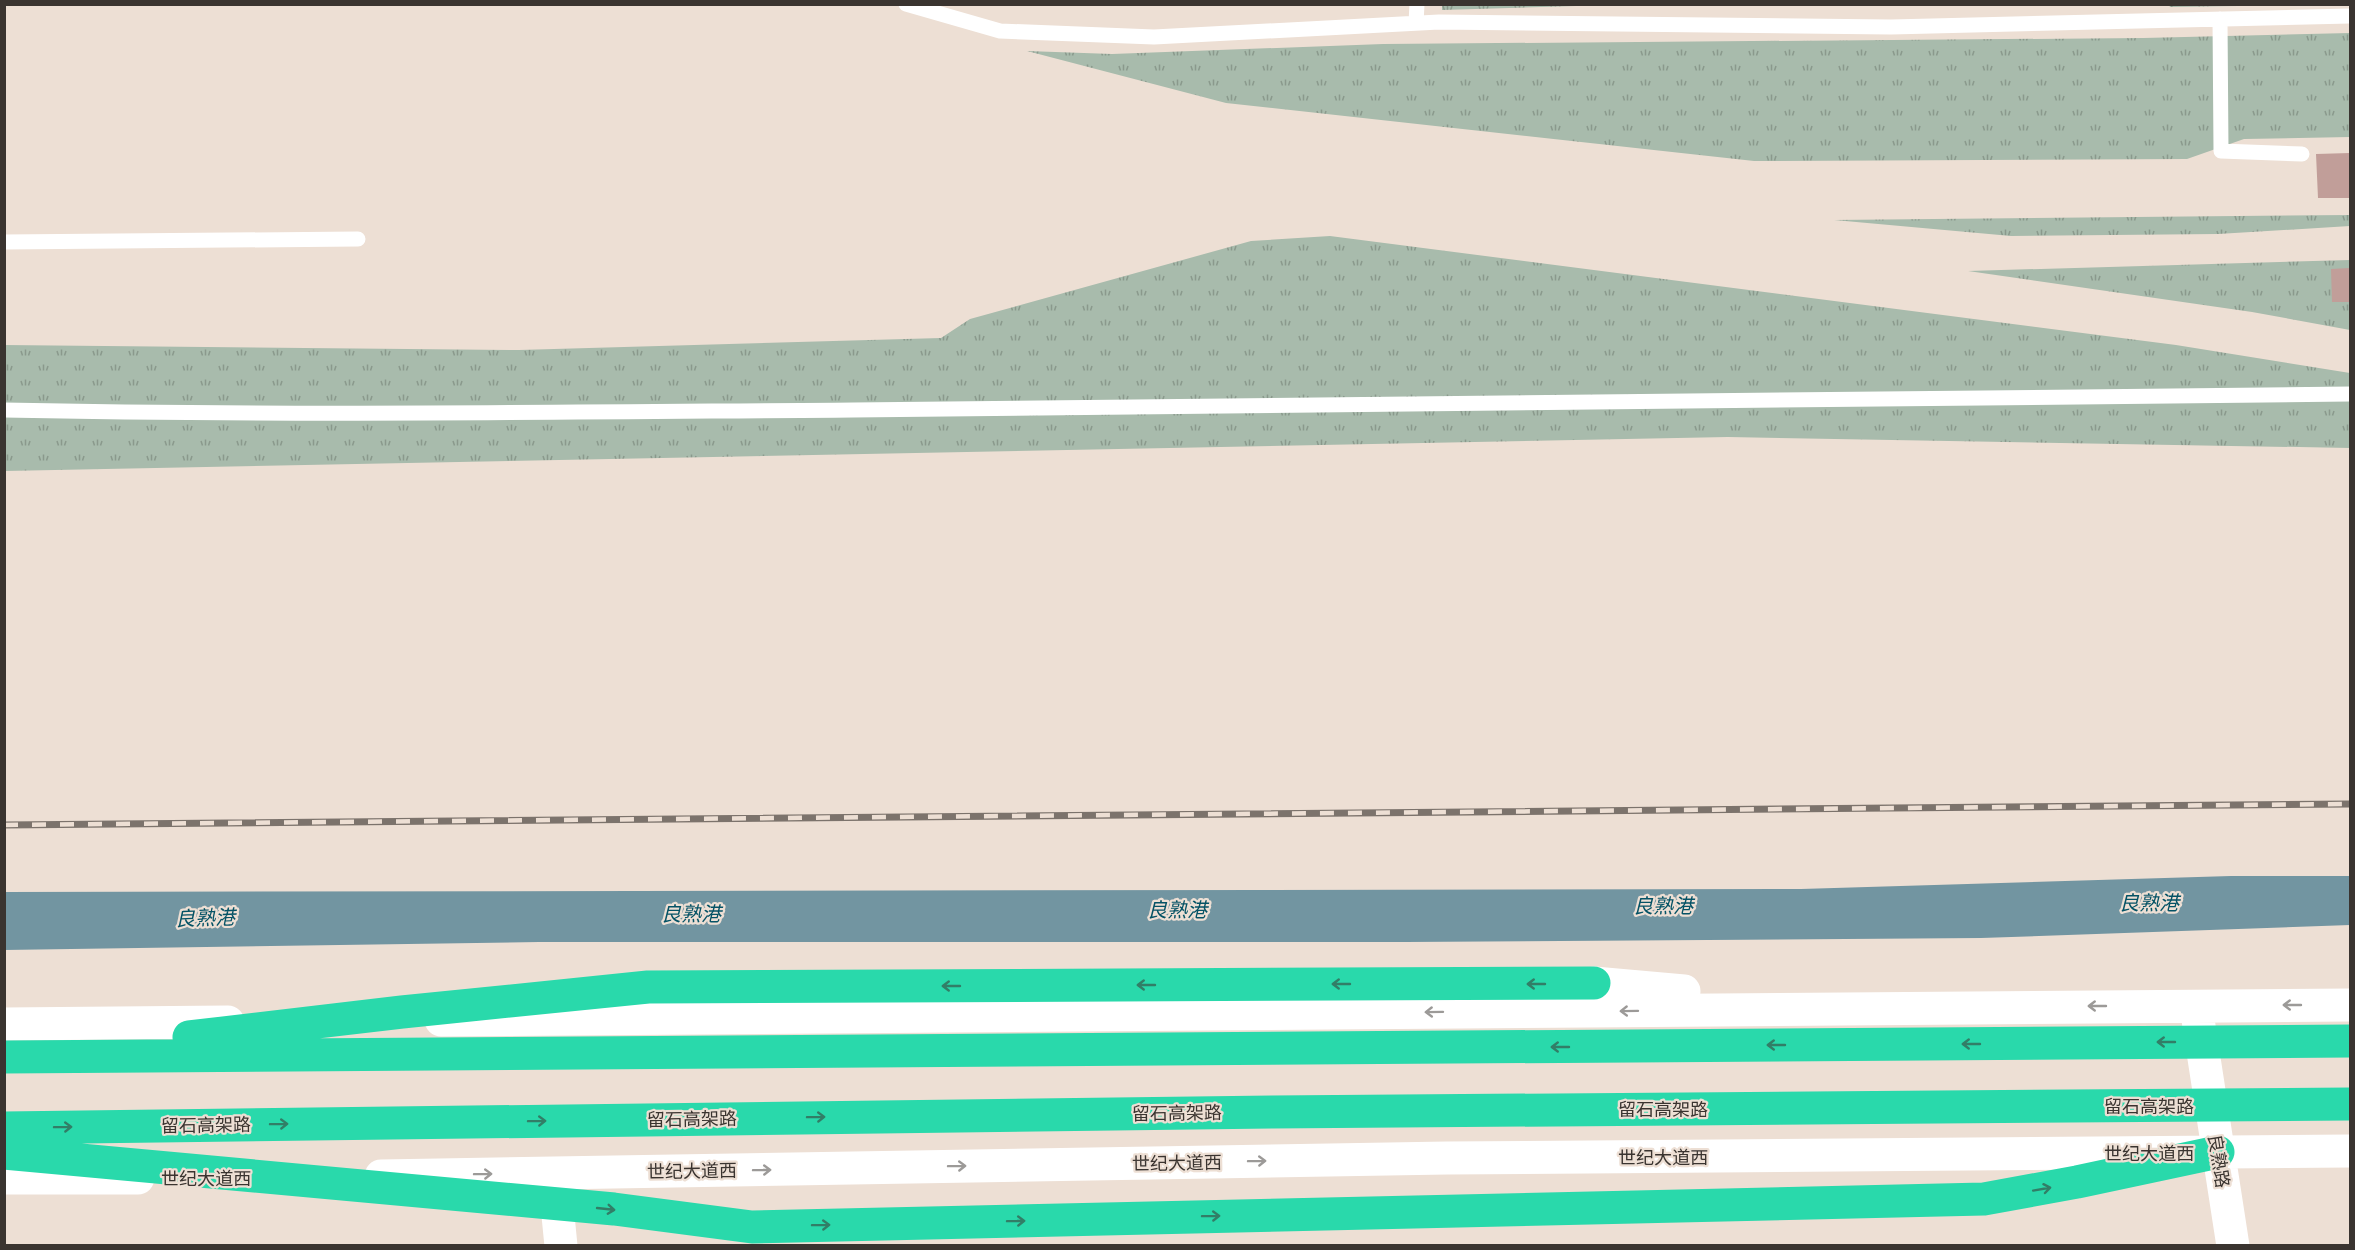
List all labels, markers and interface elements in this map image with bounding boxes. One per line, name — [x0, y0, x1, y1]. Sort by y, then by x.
water label: 良熟港 — [2119, 890, 2182, 916]
water label: 良熟港 — [1633, 893, 1696, 919]
water label: 良熟港 — [1147, 897, 1210, 923]
water label: 良熟港 — [661, 901, 724, 927]
water label: 良熟港 — [175, 904, 238, 932]
one-way arrow — [1331, 978, 1351, 990]
one-way arrow — [1526, 978, 1546, 990]
one-way arrow — [1136, 979, 1156, 991]
one-way arrow — [941, 980, 961, 992]
one-way arrow — [2283, 999, 2303, 1011]
one-way arrow — [2088, 1001, 2108, 1012]
one-way arrow — [1620, 1005, 1640, 1016]
one-way arrow — [1425, 1006, 1445, 1018]
one-way arrow — [2157, 1036, 2177, 1048]
one-way arrow — [1962, 1038, 1982, 1050]
one-way arrow — [1767, 1039, 1787, 1051]
one-way arrow — [1551, 1041, 1571, 1053]
street label: 留石高架路 — [2104, 1095, 2194, 1118]
street label: 留石高架路 — [1618, 1098, 1708, 1121]
street label: 留石高架路 — [1132, 1101, 1222, 1125]
street label: 留石高架路 — [647, 1107, 737, 1131]
one-way arrow — [805, 1112, 825, 1123]
street label: 留石高架路 — [161, 1113, 251, 1137]
one-way arrow — [526, 1115, 546, 1127]
one-way arrow — [268, 1118, 288, 1130]
one-way arrow — [52, 1121, 72, 1133]
street label: 良熟路 — [2203, 1133, 2235, 1189]
street label: 世纪大道西 — [2104, 1142, 2194, 1165]
street label: 世纪大道西 — [1618, 1146, 1708, 1169]
street label: 世纪大道西 — [1132, 1151, 1222, 1175]
one-way arrow — [1246, 1156, 1266, 1167]
street label: 世纪大道西 — [647, 1159, 737, 1183]
one-way arrow — [946, 1161, 966, 1172]
one-way arrow — [751, 1164, 771, 1175]
street label: 世纪大道西 — [161, 1167, 251, 1190]
one-way arrow — [472, 1168, 492, 1180]
one-way arrow — [2032, 1183, 2051, 1194]
one-way arrow — [596, 1204, 616, 1215]
one-way arrow — [1201, 1211, 1221, 1222]
one-way arrow — [1006, 1215, 1026, 1227]
one-way arrow — [811, 1219, 831, 1231]

